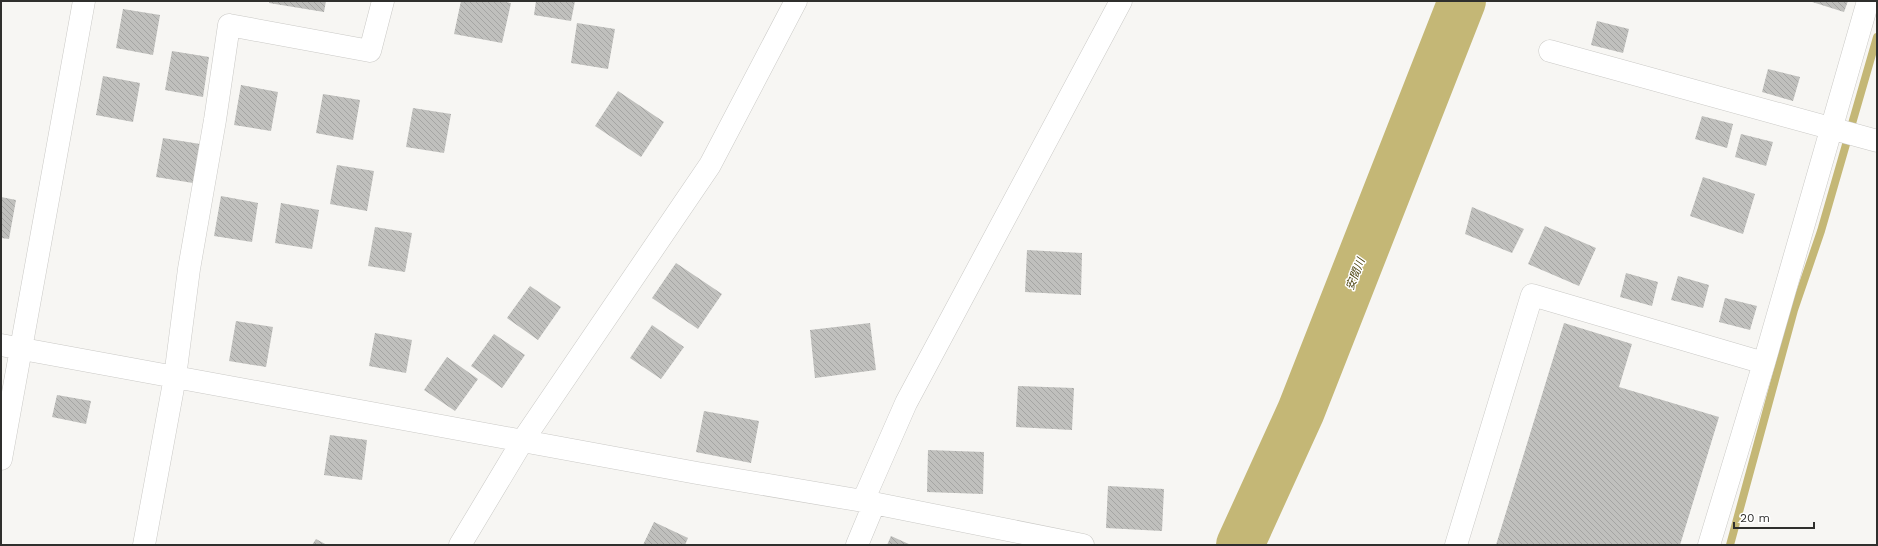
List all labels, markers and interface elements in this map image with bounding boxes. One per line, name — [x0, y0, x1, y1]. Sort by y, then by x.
water label: 安間川 — [1343, 256, 1368, 292]
scale bar — [1734, 504, 1814, 530]
text: 20 m — [1740, 511, 1770, 525]

